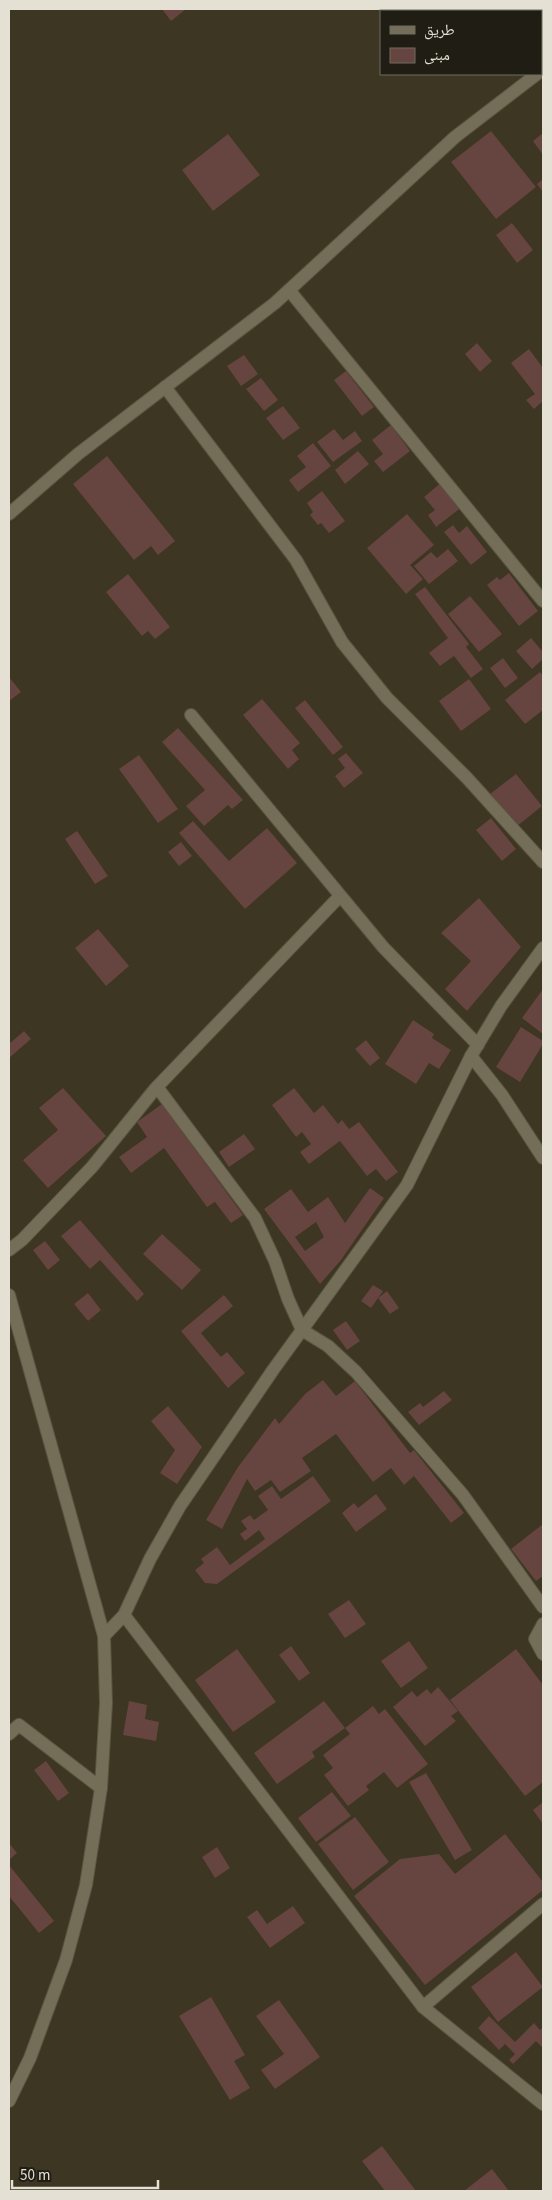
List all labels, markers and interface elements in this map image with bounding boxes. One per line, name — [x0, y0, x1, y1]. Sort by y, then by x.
legend — [380, 10, 542, 75]
text: طريق — [424, 20, 455, 41]
text: مبنى — [424, 45, 450, 66]
scale bar — [12, 2158, 159, 2190]
text: 50 m — [20, 2165, 50, 2186]

